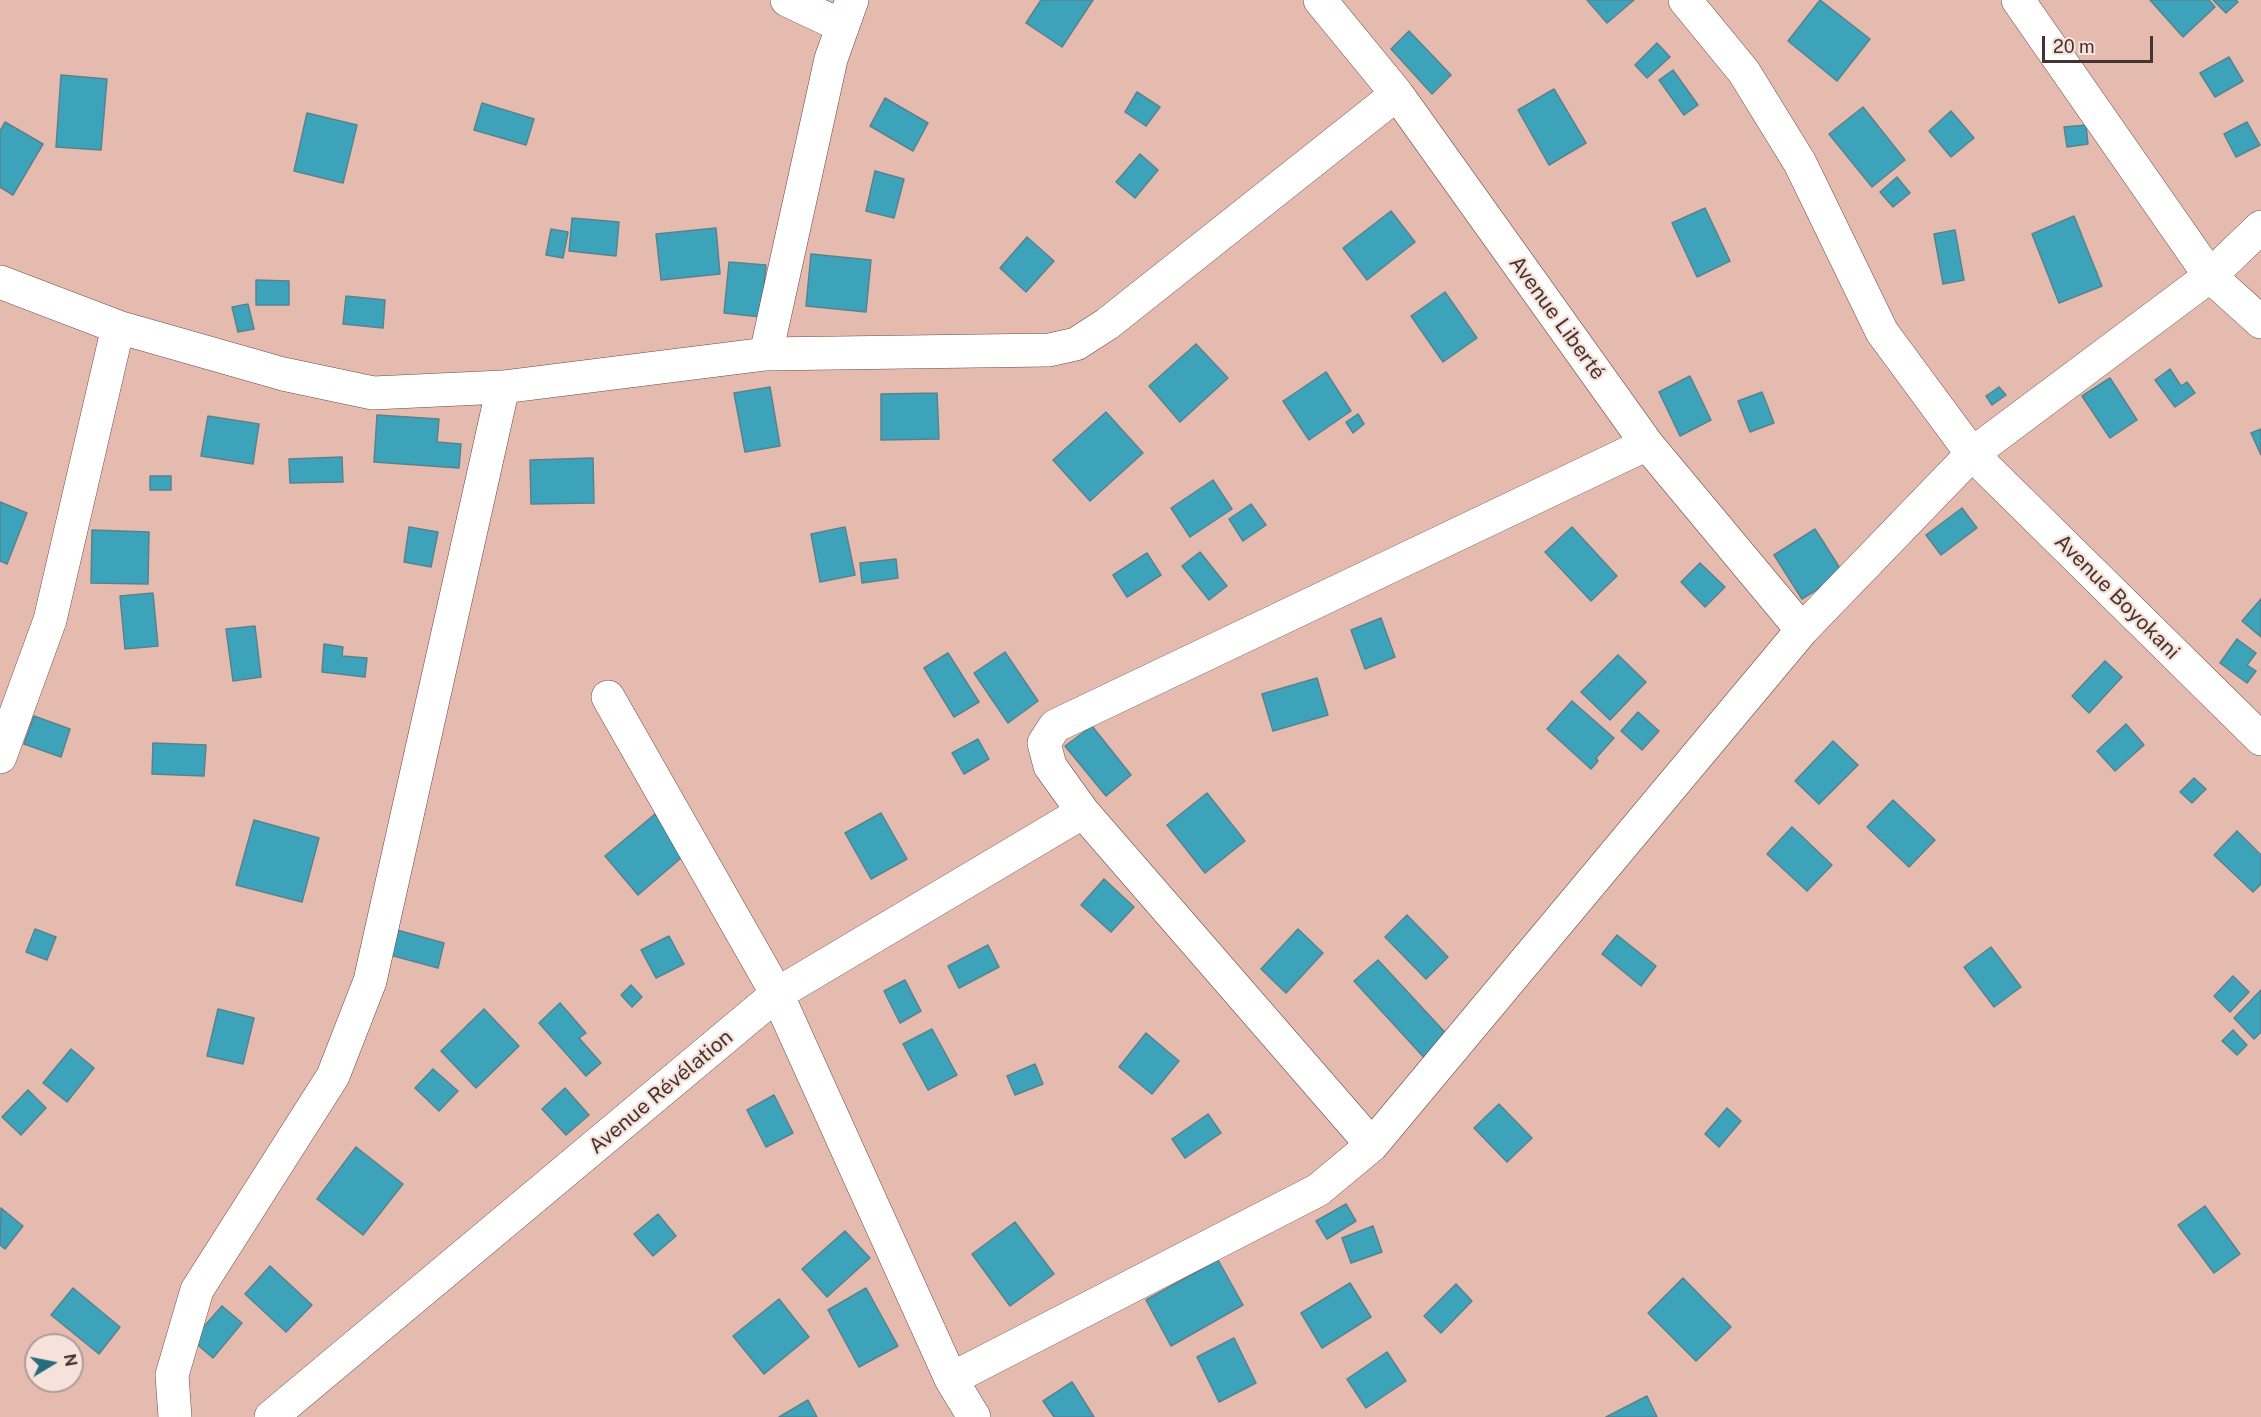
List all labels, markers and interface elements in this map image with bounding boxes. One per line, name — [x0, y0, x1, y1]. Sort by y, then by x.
scale bar — [2045, 24, 2156, 62]
text: 20 m — [2053, 36, 2095, 57]
street label: Avenue Liberté — [1504, 251, 1610, 385]
street label: Avenue Boyokani — [2049, 529, 2185, 665]
street label: Avenue Révélation — [584, 1025, 738, 1159]
north arrow — [24, 1333, 84, 1393]
text: N — [60, 1352, 81, 1368]

